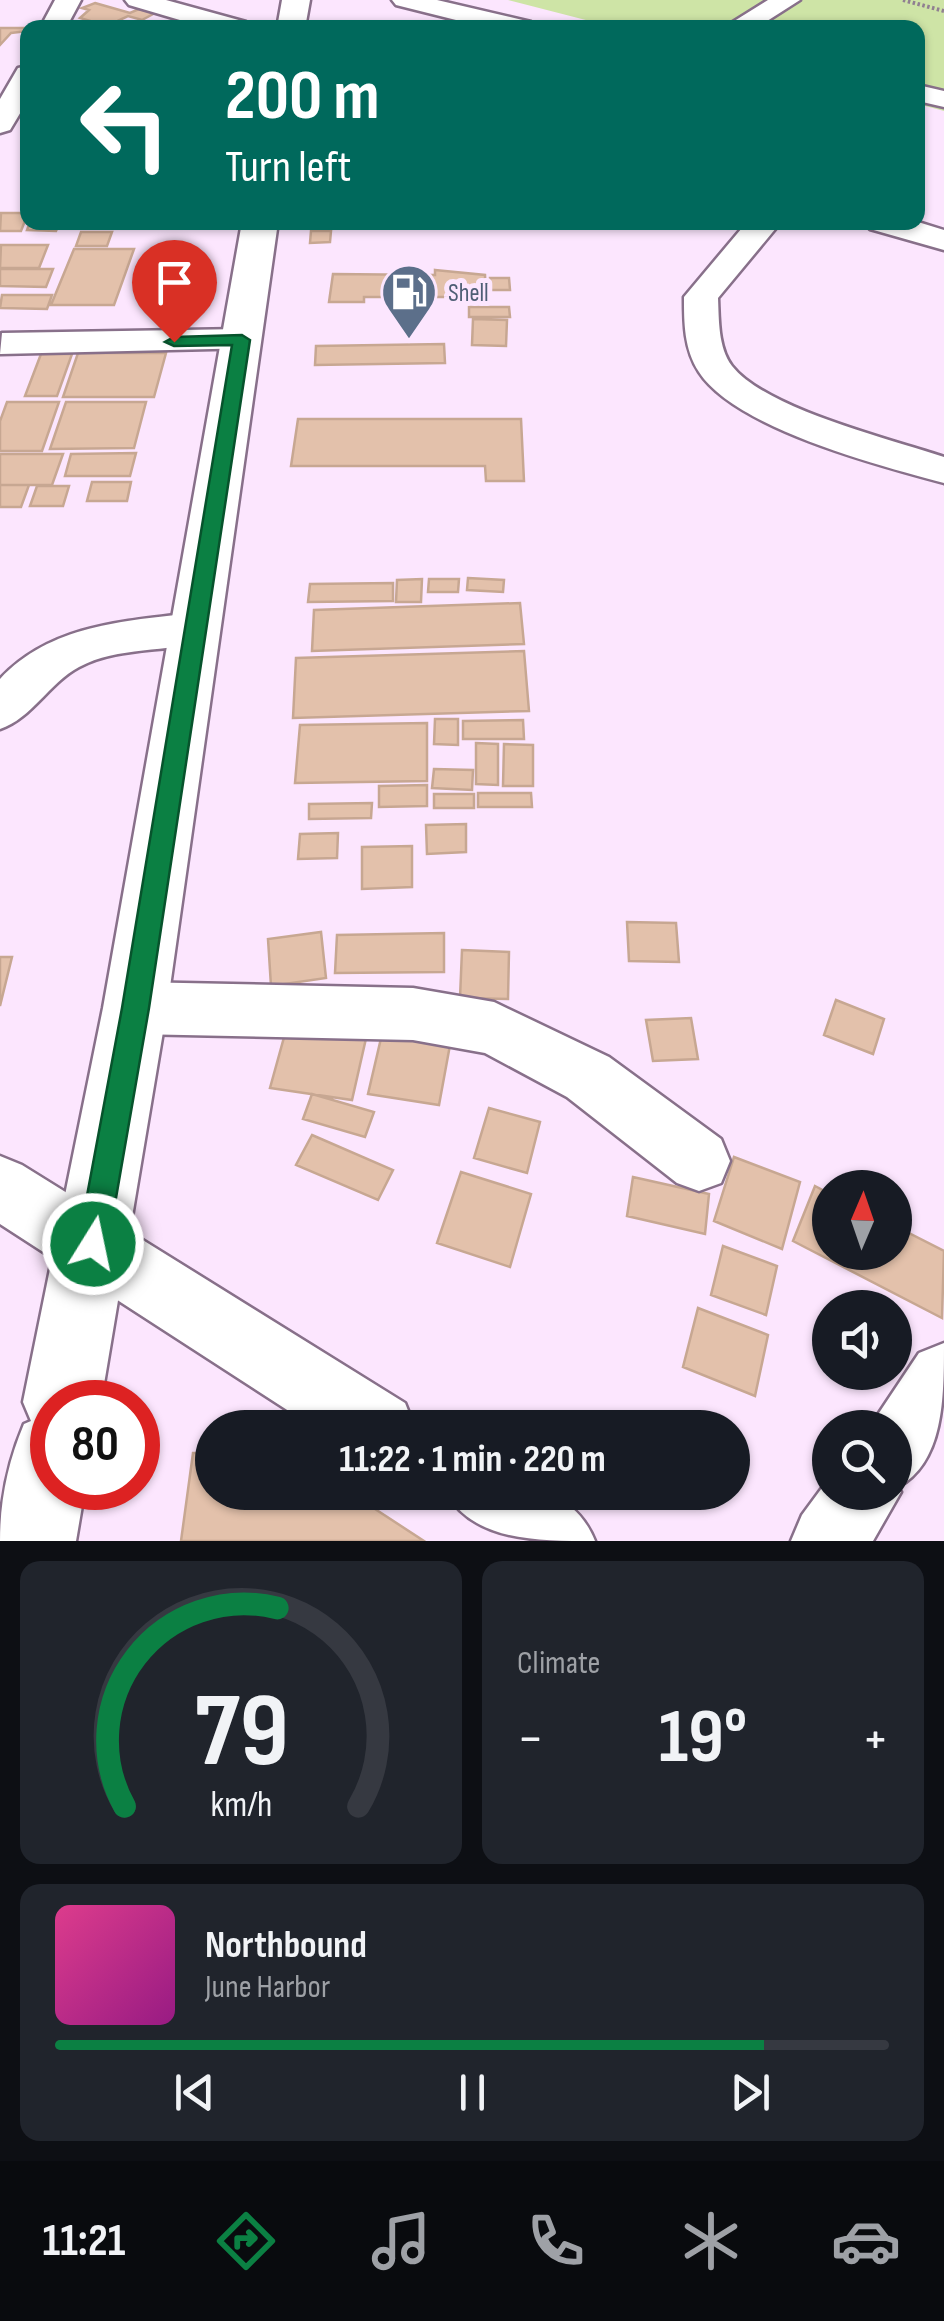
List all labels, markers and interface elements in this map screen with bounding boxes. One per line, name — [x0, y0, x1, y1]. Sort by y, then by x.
text: 200 m — [225, 55, 380, 139]
icon: left — [60, 60, 190, 190]
text: Turn left — [225, 140, 351, 195]
pin — [132, 240, 217, 343]
icon: arrive — [147, 255, 202, 310]
fuel station icon: Shell — [379, 262, 439, 341]
place label: Shell — [448, 278, 489, 309]
north arrow — [812, 1170, 912, 1270]
map controls — [812, 1170, 912, 1510]
position arrow — [41, 1192, 145, 1296]
button: sound — [812, 1290, 912, 1390]
speed limit sign: 80 — [30, 1380, 160, 1510]
button: search — [812, 1410, 912, 1510]
text: 11:22 · 1 min · 220 m — [339, 1437, 606, 1482]
text: Climate — [517, 1644, 600, 1683]
text: 79 — [194, 1670, 288, 1795]
text: 19° — [659, 1693, 747, 1784]
text: − — [517, 1706, 544, 1773]
text: + — [862, 1706, 889, 1773]
text: km/h — [210, 1784, 272, 1827]
text: Northbound — [205, 1923, 367, 1968]
text: June Harbor — [205, 1968, 330, 2007]
icon: previous — [167, 2065, 222, 2120]
icon: pause — [445, 2065, 500, 2120]
icon: next — [723, 2065, 778, 2120]
icon: directions — [211, 2206, 281, 2276]
icon: music — [366, 2206, 436, 2276]
icon: phone — [521, 2206, 591, 2276]
icon: climate — [676, 2206, 746, 2276]
icon: car — [831, 2206, 901, 2276]
text: 11:21 — [43, 2214, 125, 2269]

